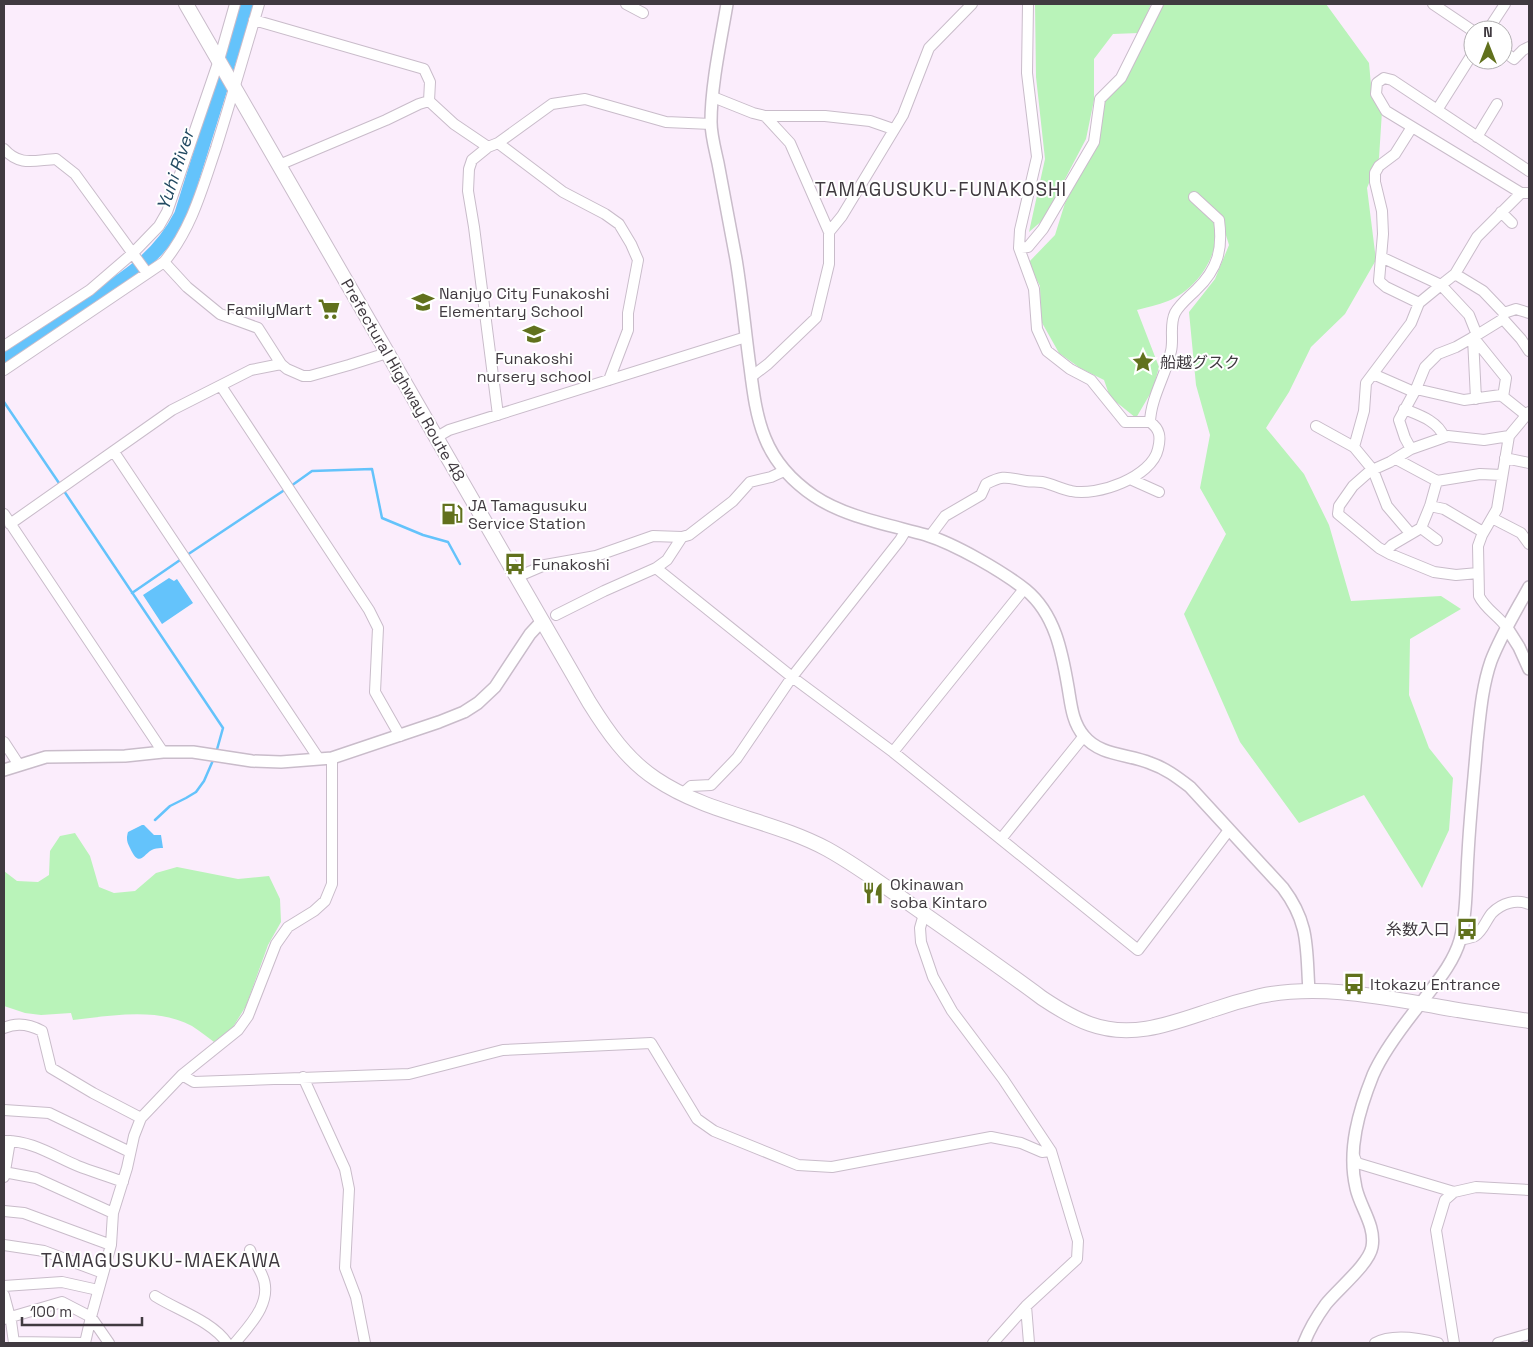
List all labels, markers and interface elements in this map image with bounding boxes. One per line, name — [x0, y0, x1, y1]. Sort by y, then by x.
north arrow — [1463, 20, 1513, 70]
text: N — [1483, 23, 1493, 41]
water label: Yuhi River — [151, 125, 199, 213]
district label: TAMAGUSUKU-FUNAKOSHI — [815, 177, 1067, 202]
street label: Prefectural Highway Route 48 — [336, 275, 470, 485]
place label: Nanjyo City Funakoshi Elementary School — [439, 283, 610, 322]
school or university icon: Nanjyo City Funakoshi Elementary School — [410, 289, 436, 315]
supermarket icon: FamilyMart — [316, 296, 342, 322]
place label: FamilyMart — [226, 299, 312, 320]
school or university icon: Funakoshi nursery school — [521, 321, 547, 347]
place label: Funakoshi nursery school — [477, 348, 591, 387]
place icon: 船越グスク — [1130, 349, 1156, 375]
place label: 船越グスク — [1160, 352, 1240, 373]
place label: JA Tamagusuku Service Station — [468, 495, 587, 534]
fuel station icon: JA Tamagusuku Service Station — [439, 501, 465, 527]
bus stop icon: Funakoshi — [502, 551, 528, 577]
place label: Funakoshi — [532, 554, 610, 575]
place label: Okinawan soba Kintaro — [890, 874, 987, 913]
restaurant icon: Okinawan soba Kintaro — [860, 880, 886, 906]
bus stop icon: 糸数入口 — [1454, 916, 1480, 942]
place label: 糸数入口 — [1386, 919, 1450, 940]
bus stop icon: Itokazu Entrance — [1341, 971, 1367, 997]
place label: Itokazu Entrance — [1370, 974, 1501, 995]
district label: TAMAGUSUKU-MAEKAWA — [41, 1248, 281, 1273]
scale bar — [22, 1294, 142, 1326]
text: 100 m — [30, 1302, 72, 1321]

